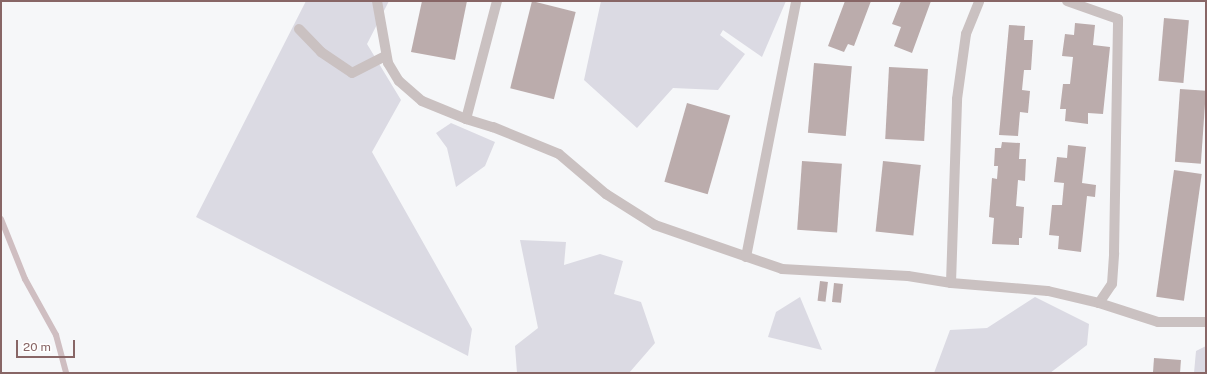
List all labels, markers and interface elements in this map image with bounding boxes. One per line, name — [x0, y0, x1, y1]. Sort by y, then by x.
scale bar — [18, 332, 77, 358]
text: 20 m — [23, 340, 51, 354]

